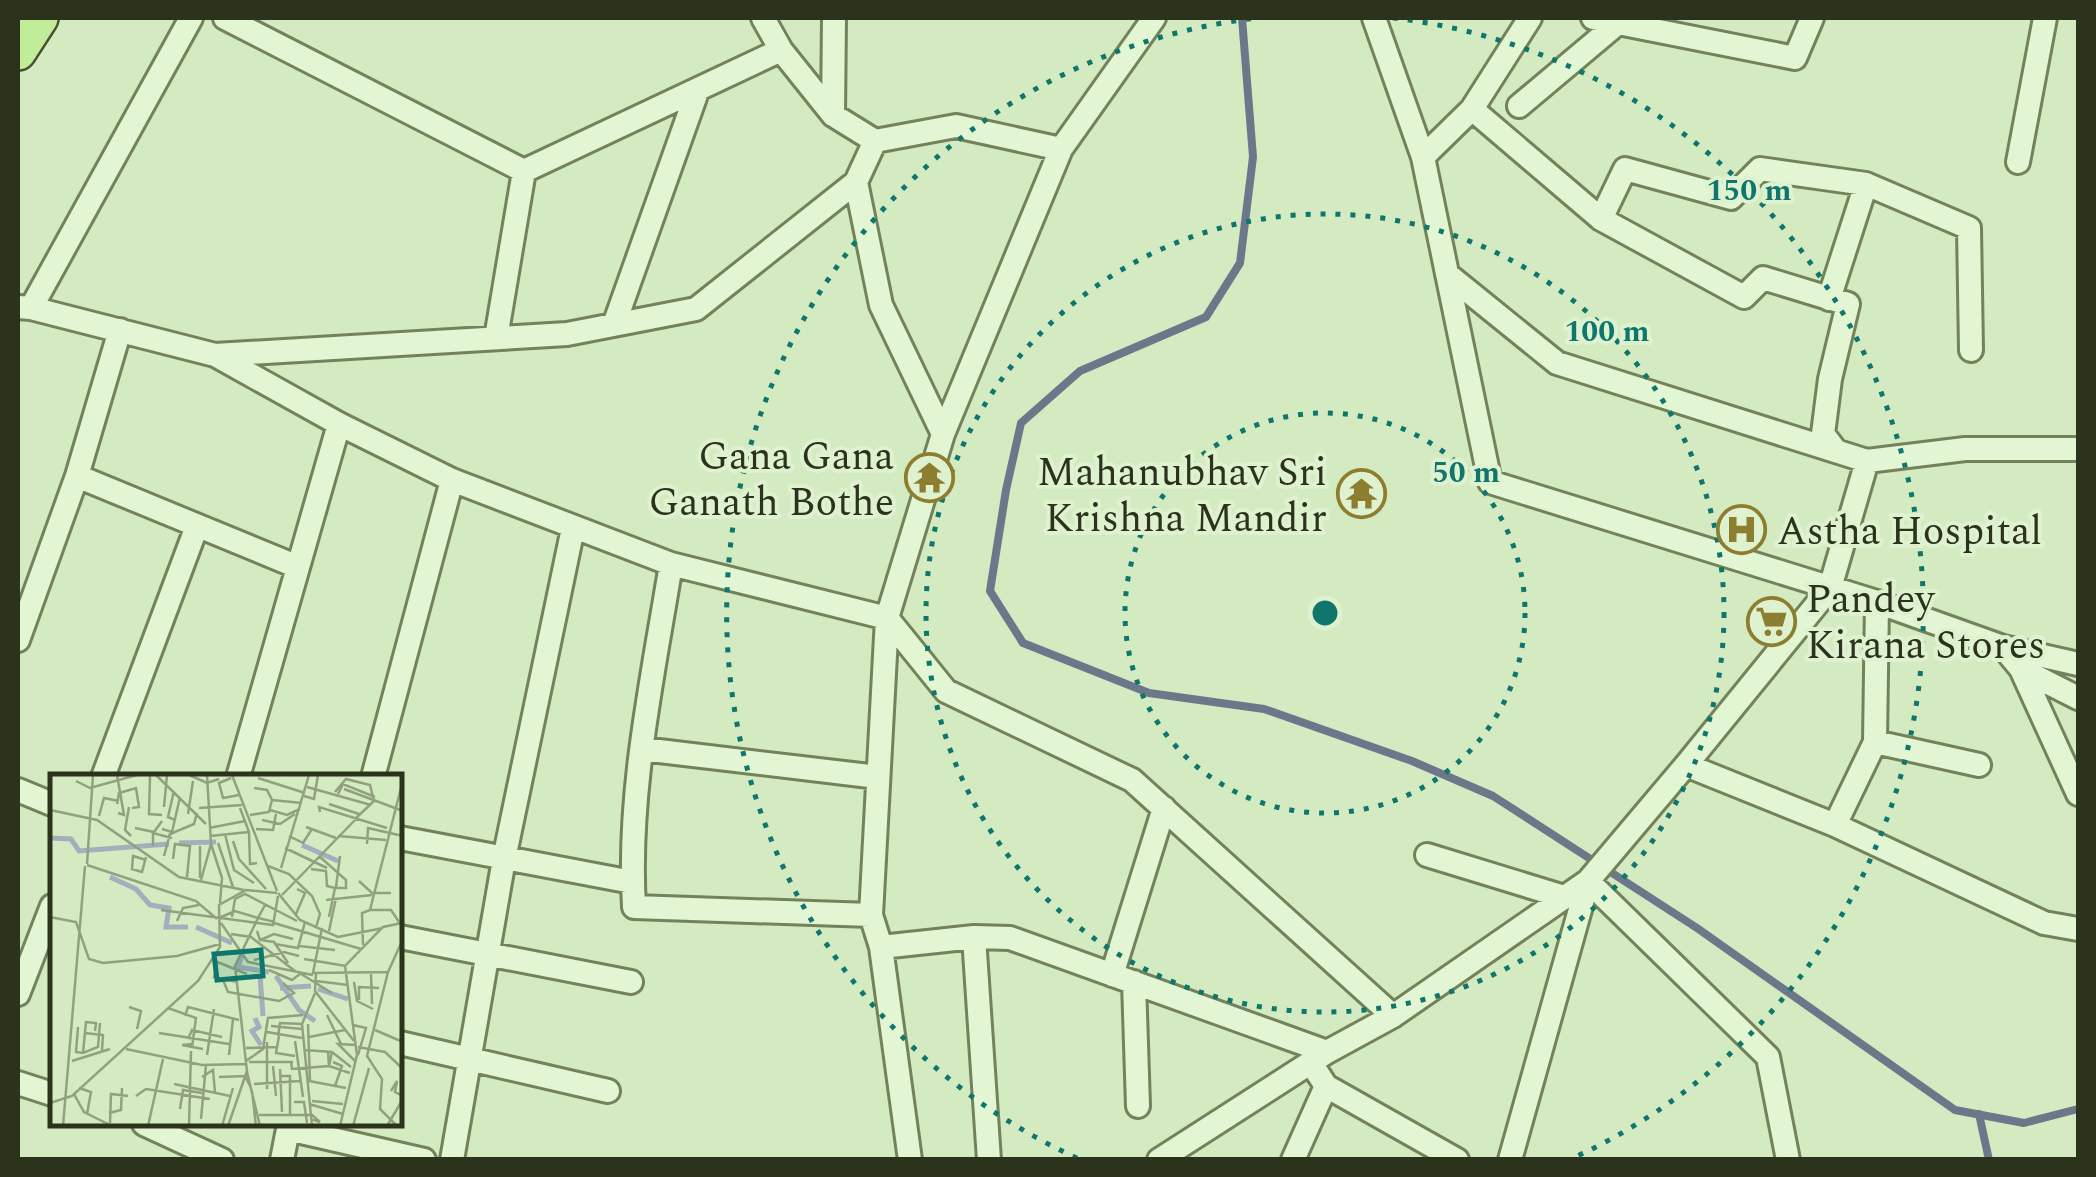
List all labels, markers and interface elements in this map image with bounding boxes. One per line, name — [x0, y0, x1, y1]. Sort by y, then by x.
text: 150 m — [1706, 168, 1792, 214]
text: 100 m — [1564, 309, 1650, 355]
place label: Gana Gana Ganath Bothe — [649, 427, 894, 534]
place label: Mahanubhav Sri Krishna Mandir — [1037, 443, 1327, 550]
text: 50 m — [1432, 450, 1500, 496]
temple icon: Gana Gana Ganath Bothe — [903, 452, 955, 504]
temple icon: Mahanubhav Sri Krishna Mandir — [1336, 468, 1388, 520]
place label: Astha Hospital — [1777, 502, 2042, 563]
hospital icon: Astha Hospital — [1716, 504, 1768, 556]
place label: Pandey Kirana Stores — [1806, 570, 2045, 677]
centre of rings — [1307, 595, 1343, 631]
supermarket icon: Pandey Kirana Stores — [1745, 595, 1797, 647]
inset map — [50, 774, 402, 1127]

